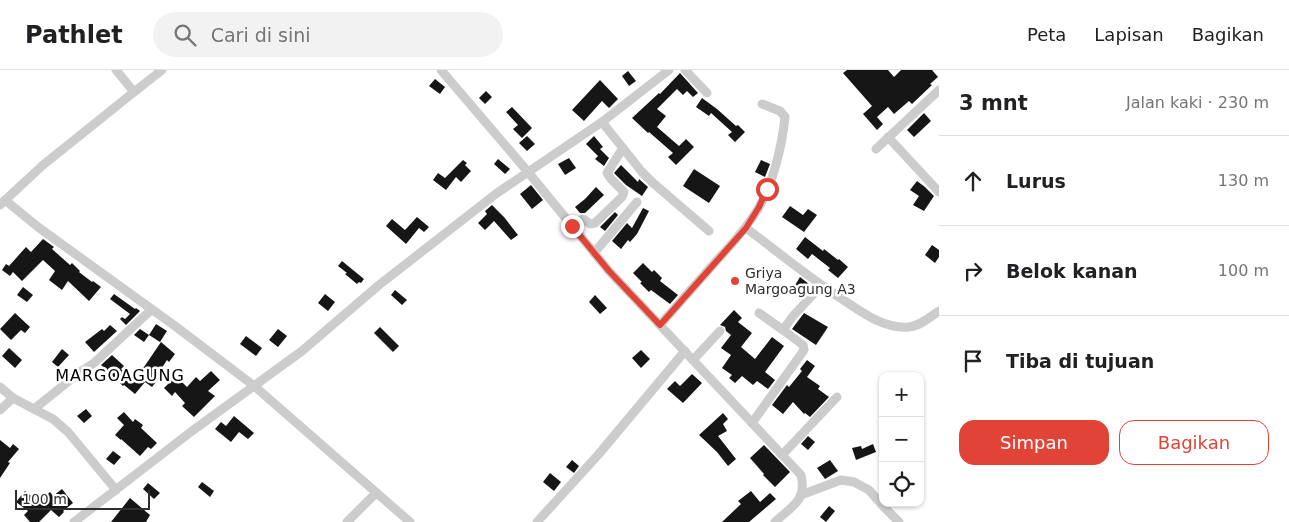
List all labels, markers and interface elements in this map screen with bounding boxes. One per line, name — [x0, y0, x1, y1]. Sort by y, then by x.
search box — [153, 12, 503, 57]
text: Pathlet — [25, 21, 123, 49]
icon: search — [171, 21, 199, 49]
text: Cari di sini — [211, 24, 311, 46]
text: Peta — [1027, 24, 1066, 45]
text: Lapisan — [1094, 24, 1164, 45]
text: Bagikan — [1192, 24, 1264, 45]
text: 3 mnt — [959, 91, 1028, 115]
text: Jalan kaki · 230 m — [1126, 93, 1269, 112]
icon: ahead — [959, 167, 987, 195]
text: Lurus — [1006, 170, 1066, 192]
text: 130 m — [1218, 171, 1269, 190]
route start — [756, 178, 779, 201]
route end — [561, 215, 584, 238]
icon: right — [959, 257, 987, 285]
text: Belok kanan — [1006, 260, 1138, 282]
text: 100 m — [1218, 261, 1269, 280]
place label: Griya Margoagung A3 — [745, 265, 856, 297]
marker: Griya Margoagung A3 — [729, 275, 741, 287]
icon: arrive — [959, 347, 987, 375]
text: Tiba di tujuan — [1006, 350, 1154, 372]
district label: MARGOAGUNG — [55, 366, 185, 385]
map controls — [879, 372, 924, 507]
button: + — [879, 372, 924, 417]
button: − — [879, 417, 924, 462]
button: Simpan — [959, 420, 1109, 465]
button: Bagikan — [1119, 420, 1269, 465]
button: locate — [879, 462, 924, 507]
scale bar — [15, 487, 150, 510]
text: 100 m — [22, 491, 67, 507]

